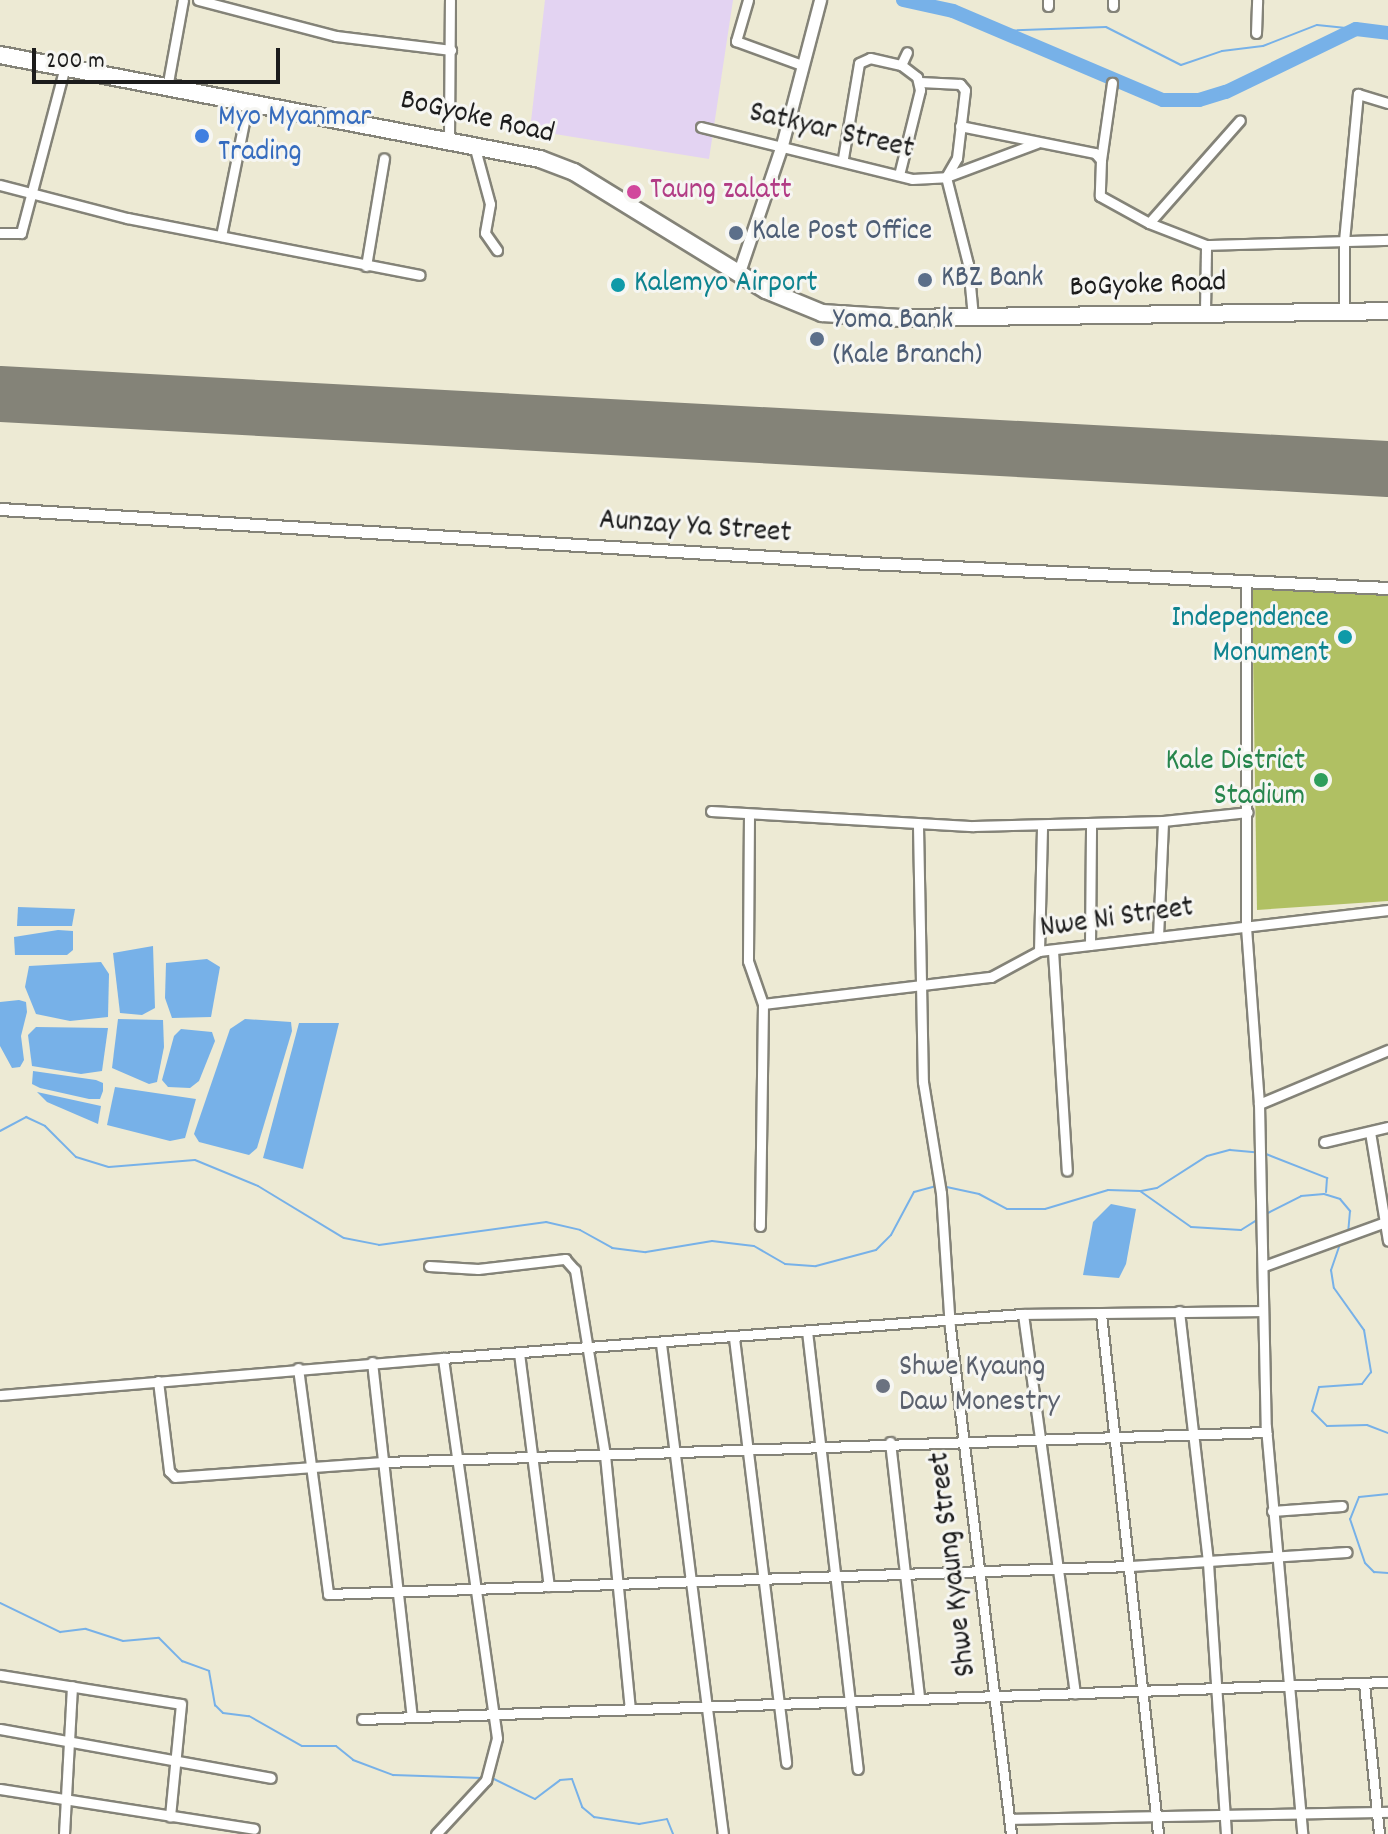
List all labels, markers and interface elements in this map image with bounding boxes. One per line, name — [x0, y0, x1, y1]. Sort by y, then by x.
scale bar — [36, 32, 284, 82]
text: 200 m — [46, 45, 105, 79]
street label: BoGyoke Road — [397, 84, 557, 154]
street label: Satkyar Street — [745, 97, 917, 169]
place label: Myo Myanmar Trading — [218, 101, 371, 172]
marker: Myo Myanmar Trading — [193, 127, 211, 145]
place label: Taung zalatt — [650, 174, 792, 210]
marker: Taung zalatt — [625, 183, 643, 201]
place label: Kale Post Office — [752, 215, 932, 251]
marker: Kale Post Office — [727, 224, 745, 242]
place label: KBZ Bank — [941, 262, 1044, 298]
street label: BoGyoke Road — [1069, 266, 1227, 308]
place label: Kalemyo Airport — [634, 267, 818, 303]
marker: KBZ Bank — [916, 271, 934, 289]
marker: Kalemyo Airport — [609, 276, 627, 294]
place label: Yoma Bank (Kale Branch) — [833, 304, 982, 374]
marker: Yoma Bank (Kale Branch) — [808, 330, 826, 348]
street label: Aunzay Ya Street — [598, 504, 792, 554]
place label: Independence Monument — [1171, 602, 1329, 672]
marker: Independence Monument — [1336, 628, 1354, 646]
place label: Kale District Stadium — [1165, 745, 1305, 816]
marker: Kale District Stadium — [1312, 771, 1330, 789]
street label: Nwe Ni Street — [1038, 891, 1196, 949]
place label: Shwe Kyaung Daw Monestry — [899, 1351, 1060, 1422]
marker: Shwe Kyaung Daw Monestry — [874, 1377, 892, 1395]
street label: Shwe Kyaung Street — [923, 1450, 987, 1678]

